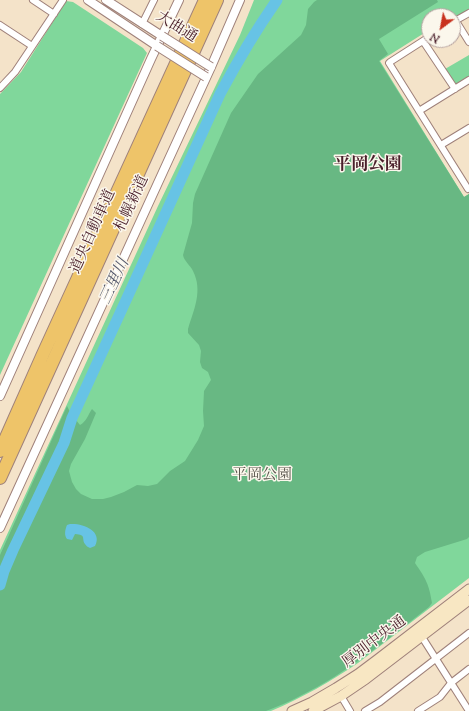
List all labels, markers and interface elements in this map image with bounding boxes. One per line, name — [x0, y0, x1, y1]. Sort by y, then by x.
street label: 大曲通 — [152, 8, 200, 48]
north arrow — [421, 8, 461, 48]
text: N — [427, 28, 443, 46]
district label: 平岡公園 — [334, 156, 402, 176]
street label: 札幌新道 — [112, 173, 154, 235]
street label: 道央自動車道 — [67, 187, 121, 277]
water label: 三里川 — [97, 256, 135, 308]
park label: 平岡公園 — [232, 467, 292, 485]
street label: 厚別中央通 — [340, 613, 410, 673]

